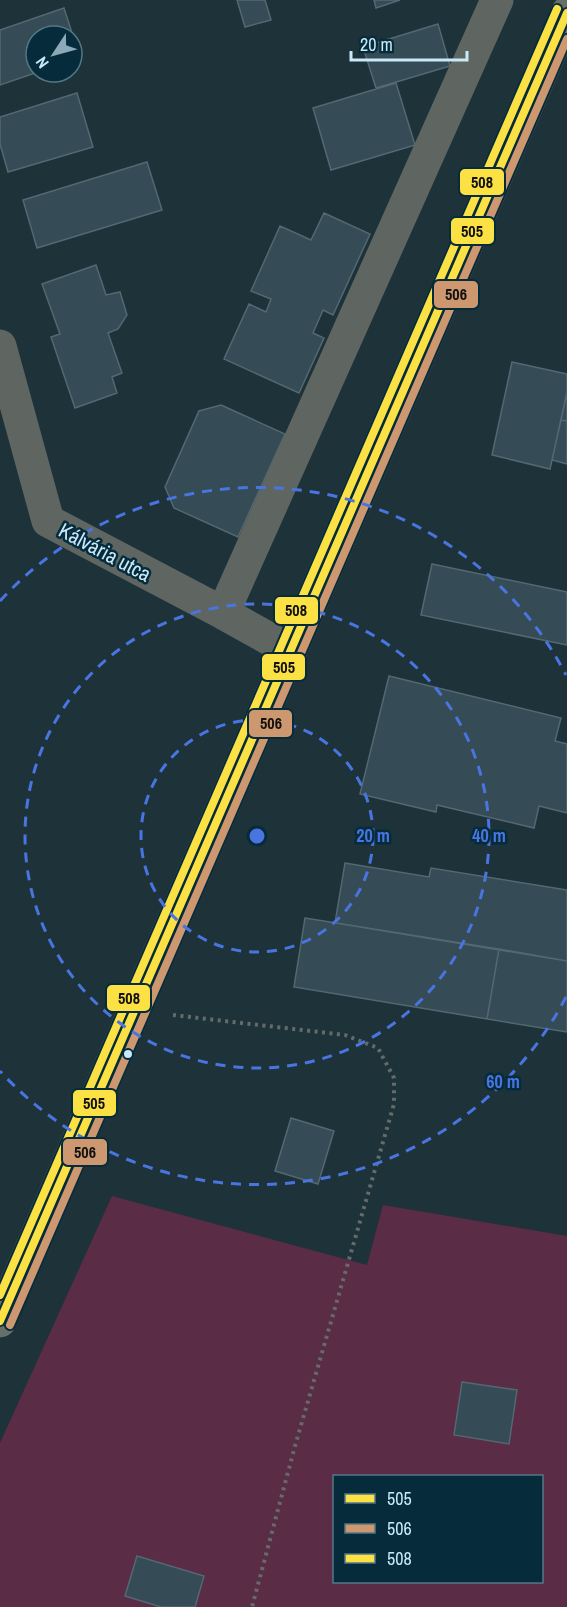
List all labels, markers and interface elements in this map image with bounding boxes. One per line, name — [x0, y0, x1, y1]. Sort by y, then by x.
north arrow — [24, 24, 84, 84]
scale bar — [351, 24, 466, 62]
text: 20 m — [360, 32, 393, 57]
text: N — [30, 53, 54, 73]
line badge: 508 — [459, 168, 505, 196]
text: 508 — [471, 171, 493, 193]
line badge: 505 — [450, 217, 495, 245]
text: 505 — [461, 220, 483, 242]
line badge: 506 — [433, 280, 479, 309]
text: 506 — [445, 283, 467, 305]
street label: Kálvária utca — [54, 516, 157, 589]
line badge: 508 — [274, 596, 319, 625]
text: 508 — [285, 599, 307, 621]
line badge: 505 — [261, 653, 306, 681]
text: 505 — [273, 656, 295, 678]
line badge: 506 — [248, 709, 293, 738]
text: 506 — [260, 712, 282, 734]
text: 20 m — [356, 823, 390, 848]
text: 40 m — [472, 823, 506, 848]
centre of rings — [247, 826, 267, 846]
line badge: 508 — [106, 984, 151, 1012]
text: 508 — [118, 987, 140, 1009]
unlabelled marker — [122, 1048, 134, 1060]
text: 60 m — [486, 1069, 520, 1094]
line badge: 505 — [72, 1089, 117, 1117]
text: 505 — [83, 1092, 105, 1114]
line badge: 506 — [62, 1138, 108, 1166]
text: 506 — [74, 1141, 96, 1163]
legend — [333, 1475, 543, 1583]
text: 505 — [387, 1486, 412, 1511]
text: 506 — [387, 1516, 412, 1541]
text: 508 — [387, 1546, 412, 1571]

